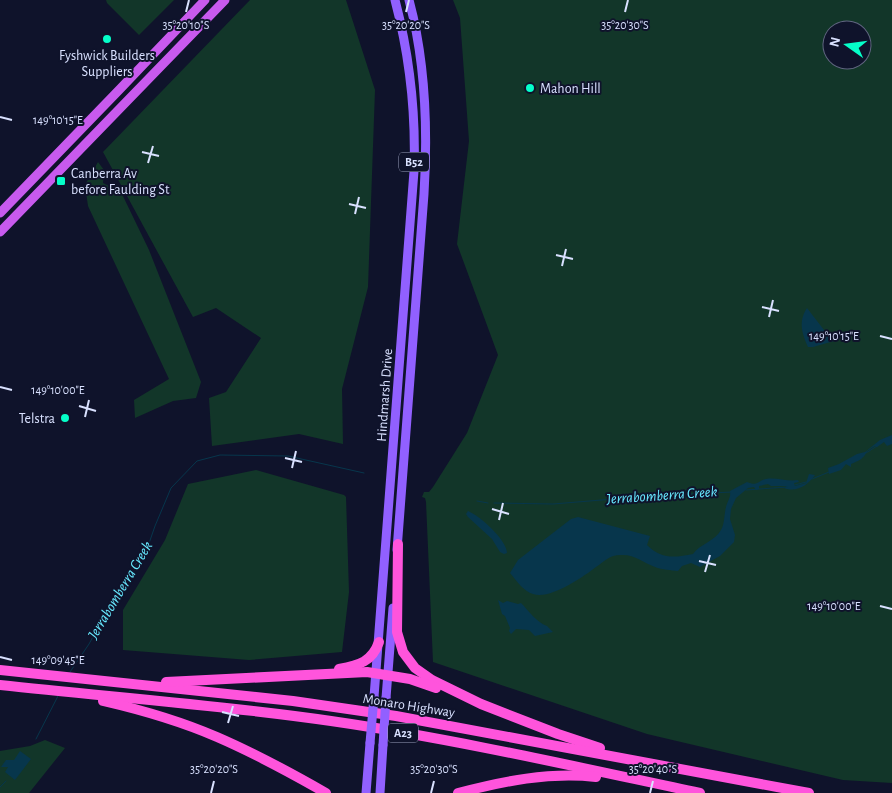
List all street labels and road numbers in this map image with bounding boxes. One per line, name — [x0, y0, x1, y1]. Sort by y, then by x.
road number: B52 — [399, 152, 429, 172]
street label: Hindmarsh Drive — [375, 348, 395, 442]
street label: Monaro Highway — [362, 692, 456, 720]
road number: A23 — [388, 724, 418, 742]

